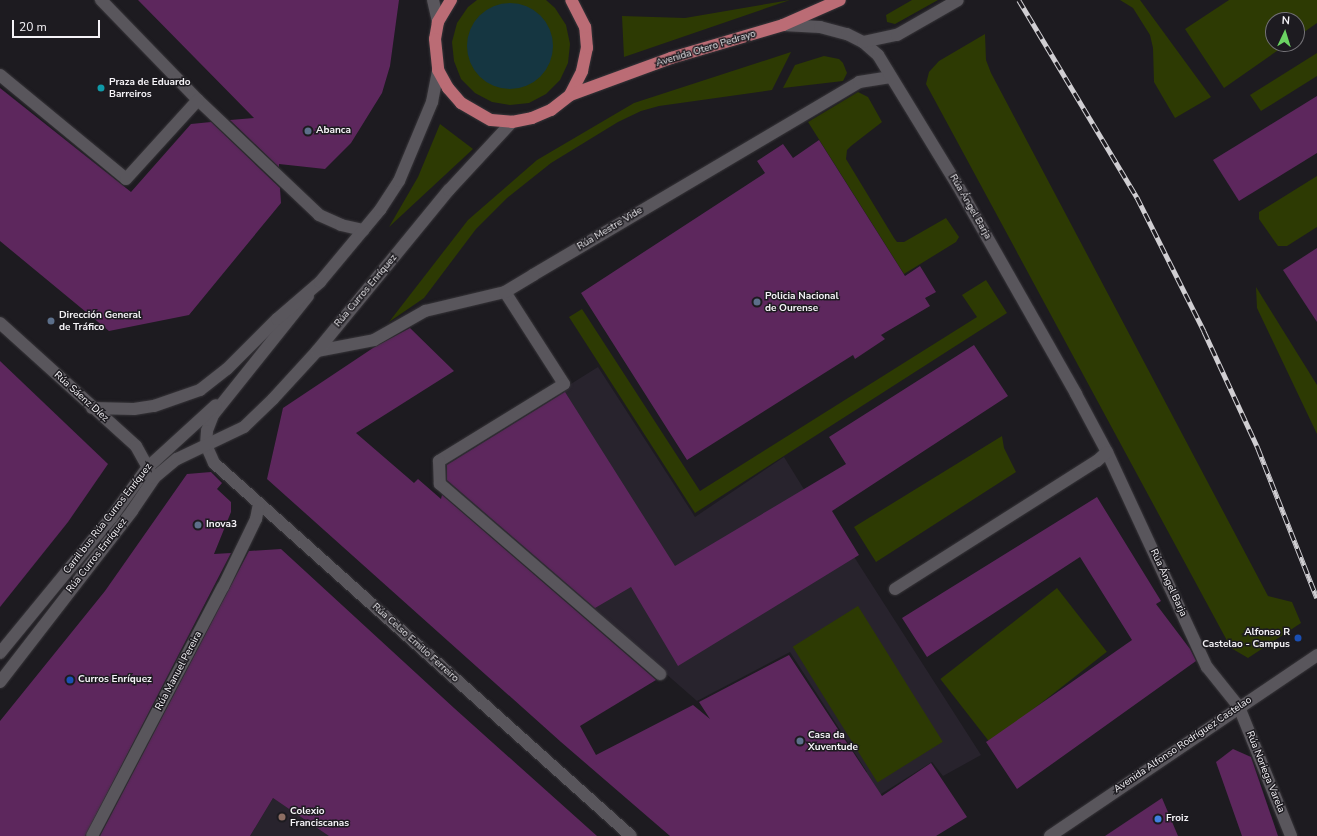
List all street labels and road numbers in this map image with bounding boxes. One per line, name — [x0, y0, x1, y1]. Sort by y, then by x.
street label: Avenida Otero Pedrayo — [655, 28, 757, 70]
street label: Rúa Ángel Barja — [947, 172, 993, 242]
street label: Rúa Mestre Vide — [575, 205, 645, 253]
street label: Rúa Curros Enríquez — [332, 252, 400, 330]
street label: Rúa Sáenz Díez — [51, 369, 111, 425]
street label: Carril bus Rúa Curros Enríquez — [61, 461, 155, 577]
street label: Rúa Curros Enríquez — [64, 516, 130, 596]
street label: Rúa Ángel Barja — [1147, 547, 1189, 619]
street label: Rúa Celso Emilio Ferreiro — [369, 601, 461, 685]
street label: Rúa Manuel Pereira — [153, 630, 205, 712]
street label: Avenida Alfonso Rodríguez Castelao — [1112, 694, 1254, 796]
street label: Rúa Noriega Varela — [1243, 730, 1287, 814]

